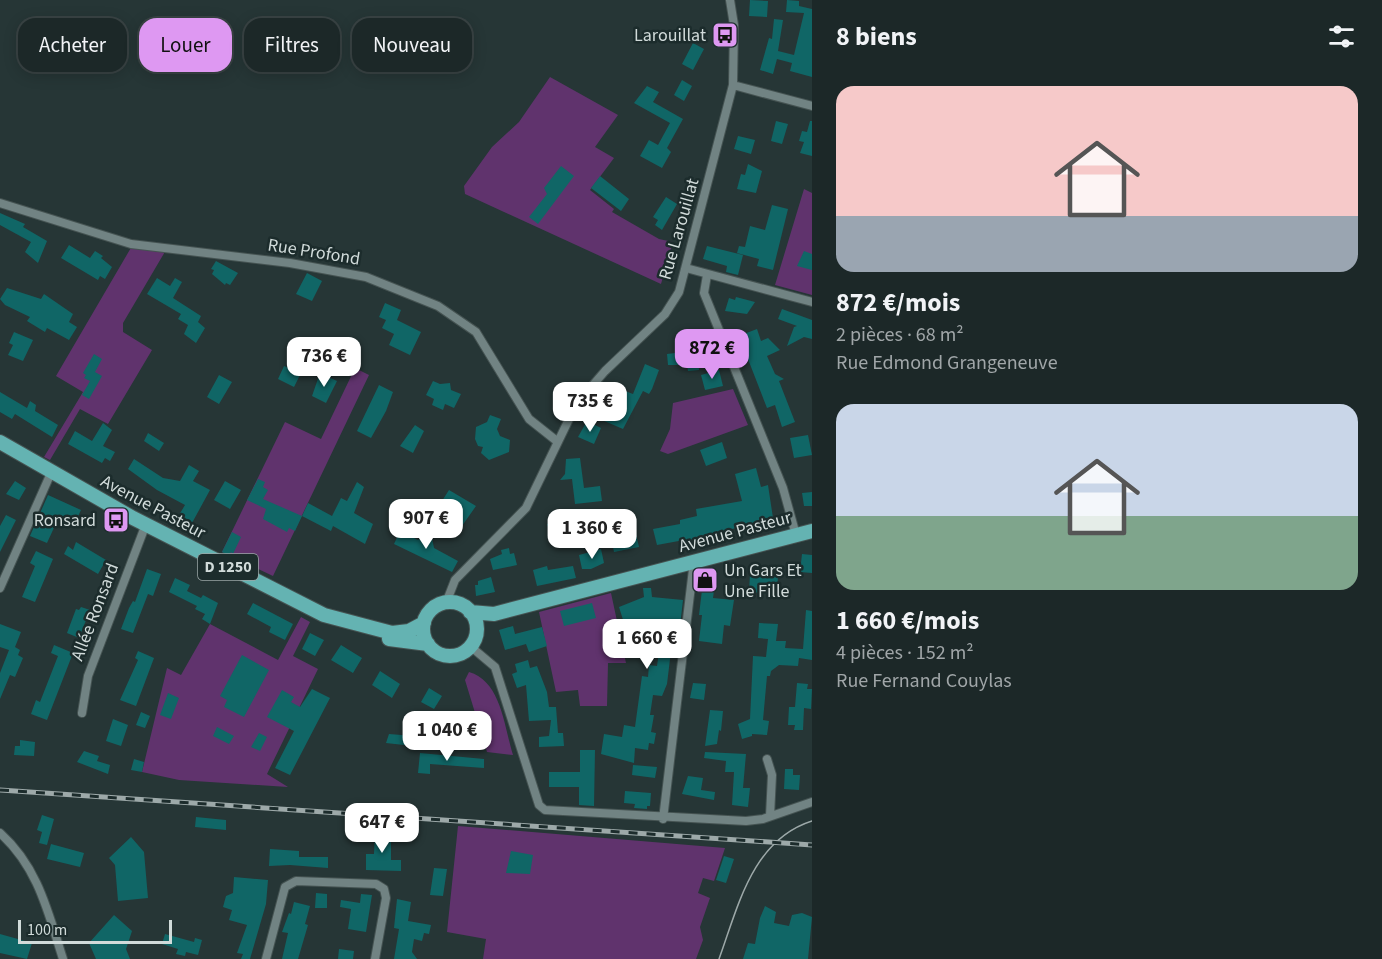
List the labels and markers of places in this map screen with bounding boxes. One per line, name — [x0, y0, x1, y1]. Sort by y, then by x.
bus stop icon: Larouillat — [710, 20, 740, 50]
place label: Larouillat — [634, 23, 706, 48]
pin: 872 € — [670, 329, 754, 380]
pin: 736 € — [282, 337, 366, 388]
pin: 735 € — [548, 382, 632, 433]
pin: 907 € — [384, 499, 468, 550]
bus stop icon: Ronsard — [101, 505, 131, 535]
place label: Ronsard — [34, 508, 96, 533]
pin: 1 360 € — [537, 509, 647, 560]
place label: Un Gars Et Une Fille — [724, 558, 802, 604]
shop icon: Un Gars Et Une Fille — [690, 565, 720, 595]
pin: 1 660 € — [592, 619, 702, 670]
pin: 1 040 € — [392, 711, 502, 762]
pin: 647 € — [340, 803, 424, 854]

